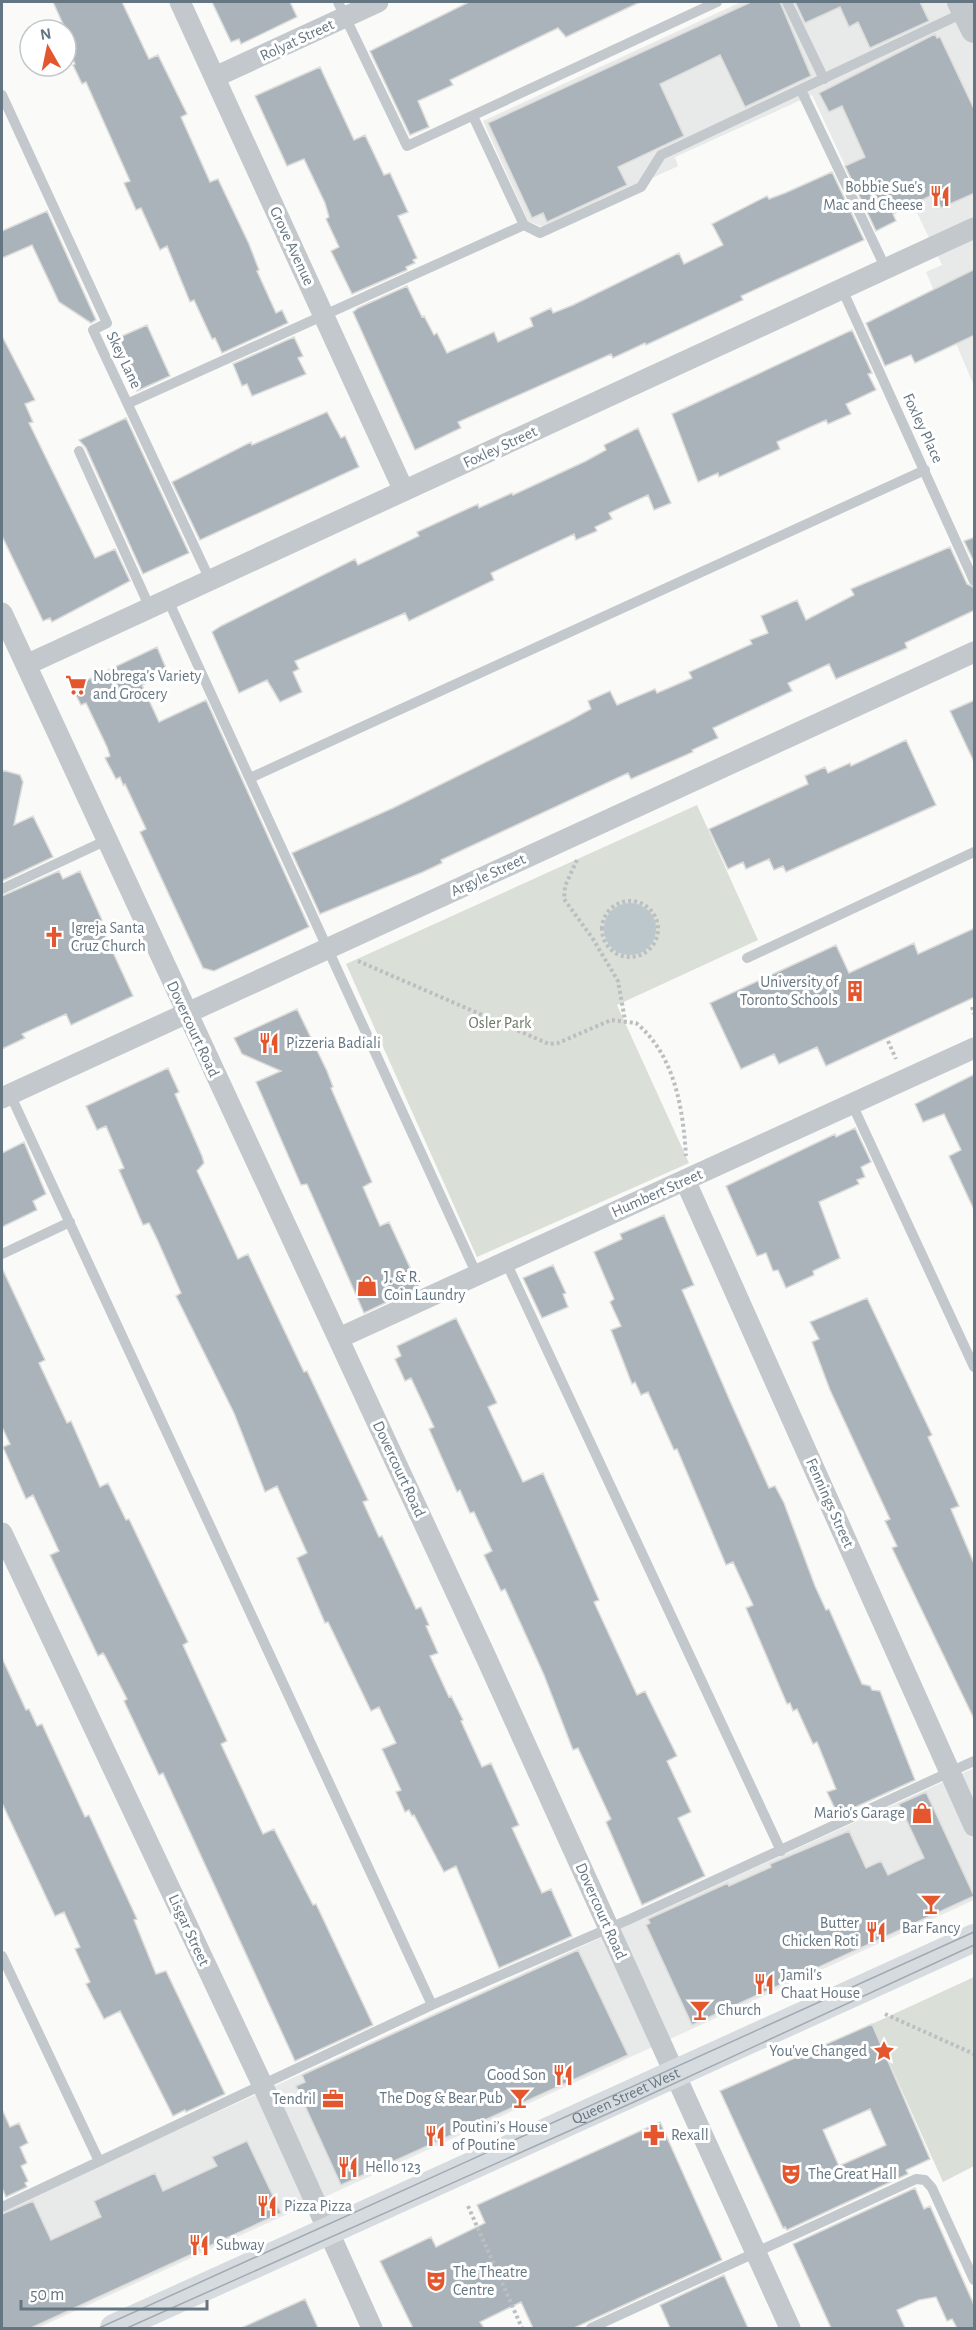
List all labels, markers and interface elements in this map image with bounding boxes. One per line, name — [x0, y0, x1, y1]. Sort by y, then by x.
street label: Rolyat Street — [258, 16, 337, 65]
north arrow — [18, 18, 78, 78]
text: N — [39, 25, 53, 43]
place label: Bobbie Sue's Mac and Cheese — [823, 179, 923, 213]
restaurant icon: Bobbie Sue's Mac and Cheese — [928, 184, 952, 208]
street label: Grove Avenue — [267, 204, 317, 288]
street label: Skey Lane — [103, 329, 145, 391]
street label: Foxley Place — [899, 391, 946, 466]
street label: Foxley Street — [461, 423, 540, 472]
place label: Nobrega's Variety and Grocery — [93, 668, 202, 703]
supermarket icon: Nobrega's Variety and Grocery — [64, 673, 88, 697]
street label: Argyle Street — [448, 851, 528, 900]
place label: Igreja Santa Cruz Church — [71, 920, 146, 954]
church icon: Igreja Santa Cruz Church — [42, 925, 66, 949]
place label: University of Toronto Schools — [740, 974, 839, 1008]
street label: Dovercourt Road — [164, 979, 222, 1079]
building icon: University of Toronto Schools — [843, 979, 867, 1003]
park label: Osler Park — [469, 1015, 532, 1031]
restaurant icon: Pizzeria Badiali — [257, 1031, 281, 1055]
place label: Pizzeria Badiali — [286, 1035, 381, 1051]
street label: Humbert Street — [609, 1166, 705, 1220]
place label: J. & R. Coin Laundry — [384, 1269, 466, 1304]
shop icon: J. & R. Coin Laundry — [355, 1274, 379, 1298]
street label: Dovercourt Road — [370, 1419, 428, 1519]
street label: Fennings Street — [803, 1456, 857, 1550]
shop icon: Mario's Garage — [910, 1801, 934, 1825]
place label: Mario's Garage — [814, 1805, 905, 1821]
street label: Dovercourt Road — [573, 1860, 629, 1962]
street label: Lisgar Street — [166, 1892, 212, 1968]
bar icon: Bar Fancy — [919, 1892, 943, 1916]
place label: Butter Chicken Roti — [782, 1915, 860, 1949]
restaurant icon: Butter Chicken Roti — [864, 1920, 888, 1944]
place label: Bar Fancy — [902, 1920, 960, 1937]
place label: Jamil's Chaat House — [781, 1967, 860, 2001]
restaurant icon: Jamil's Chaat House — [752, 1972, 776, 1996]
bar icon: Church — [688, 1998, 712, 2022]
place label: Church — [717, 2002, 761, 2018]
place icon: You've Changed — [872, 2039, 896, 2063]
place label: You've Changed — [769, 2043, 867, 2059]
restaurant icon: Good Son — [551, 2063, 575, 2087]
street label: Queen Street West — [569, 2065, 682, 2128]
place label: Good Son — [487, 2067, 546, 2083]
bar icon: The Dog & Bear Pub — [508, 2086, 532, 2110]
office icon: Tendril — [321, 2087, 345, 2111]
place label: The Dog & Bear Pub — [379, 2090, 503, 2106]
place label: Tendril — [272, 2091, 316, 2107]
place label: Poutini’s House of Poutine — [452, 2119, 548, 2153]
pharmacy icon: Rexall — [642, 2123, 666, 2147]
restaurant icon: Poutini’s House of Poutine — [423, 2124, 447, 2148]
place label: Rexall — [671, 2127, 709, 2143]
restaurant icon: Hello 123 — [336, 2155, 360, 2179]
place label: Hello 123 — [365, 2159, 421, 2175]
theatre icon: The Great Hall — [779, 2162, 803, 2186]
place label: The Great Hall — [808, 2166, 897, 2182]
restaurant icon: Pizza Pizza — [255, 2194, 279, 2218]
place label: Pizza Pizza — [284, 2198, 352, 2214]
restaurant icon: Subway — [187, 2233, 211, 2257]
place label: Subway — [216, 2237, 264, 2254]
place label: The Theatre Centre — [453, 2264, 527, 2298]
theatre icon: The Theatre Centre — [424, 2269, 448, 2293]
scale bar — [21, 2273, 207, 2311]
text: 50 m — [30, 2286, 64, 2304]

